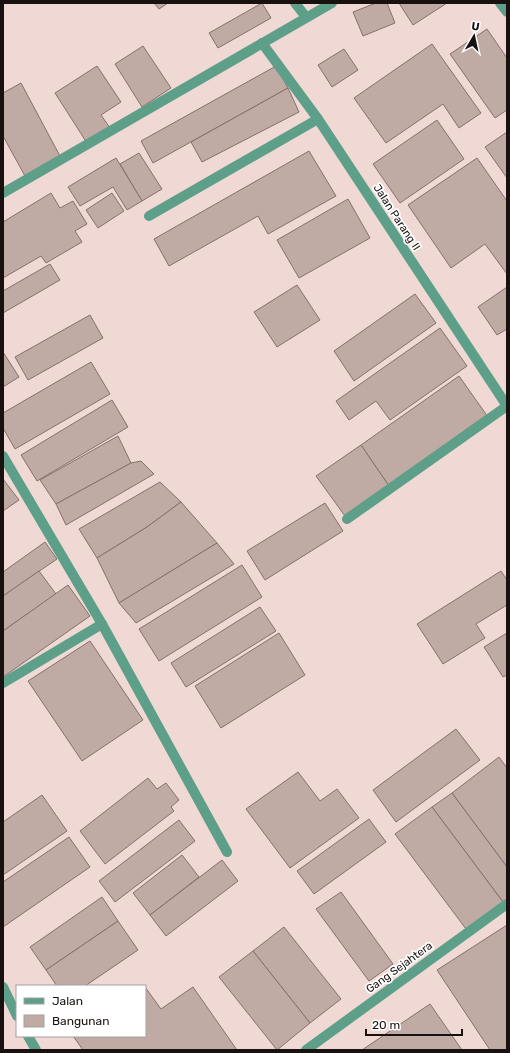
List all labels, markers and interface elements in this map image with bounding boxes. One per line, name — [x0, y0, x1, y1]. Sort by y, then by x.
north arrow — [454, 16, 494, 56]
text: U — [471, 20, 480, 34]
street label: Jalan Parang II — [370, 182, 423, 253]
street label: Gang Sejahtera — [364, 939, 435, 996]
legend — [16, 985, 146, 1037]
text: Jalan — [52, 994, 83, 1008]
scale bar — [366, 1011, 462, 1037]
text: Bangunan — [52, 1014, 109, 1028]
text: 20 m — [372, 1018, 400, 1032]

